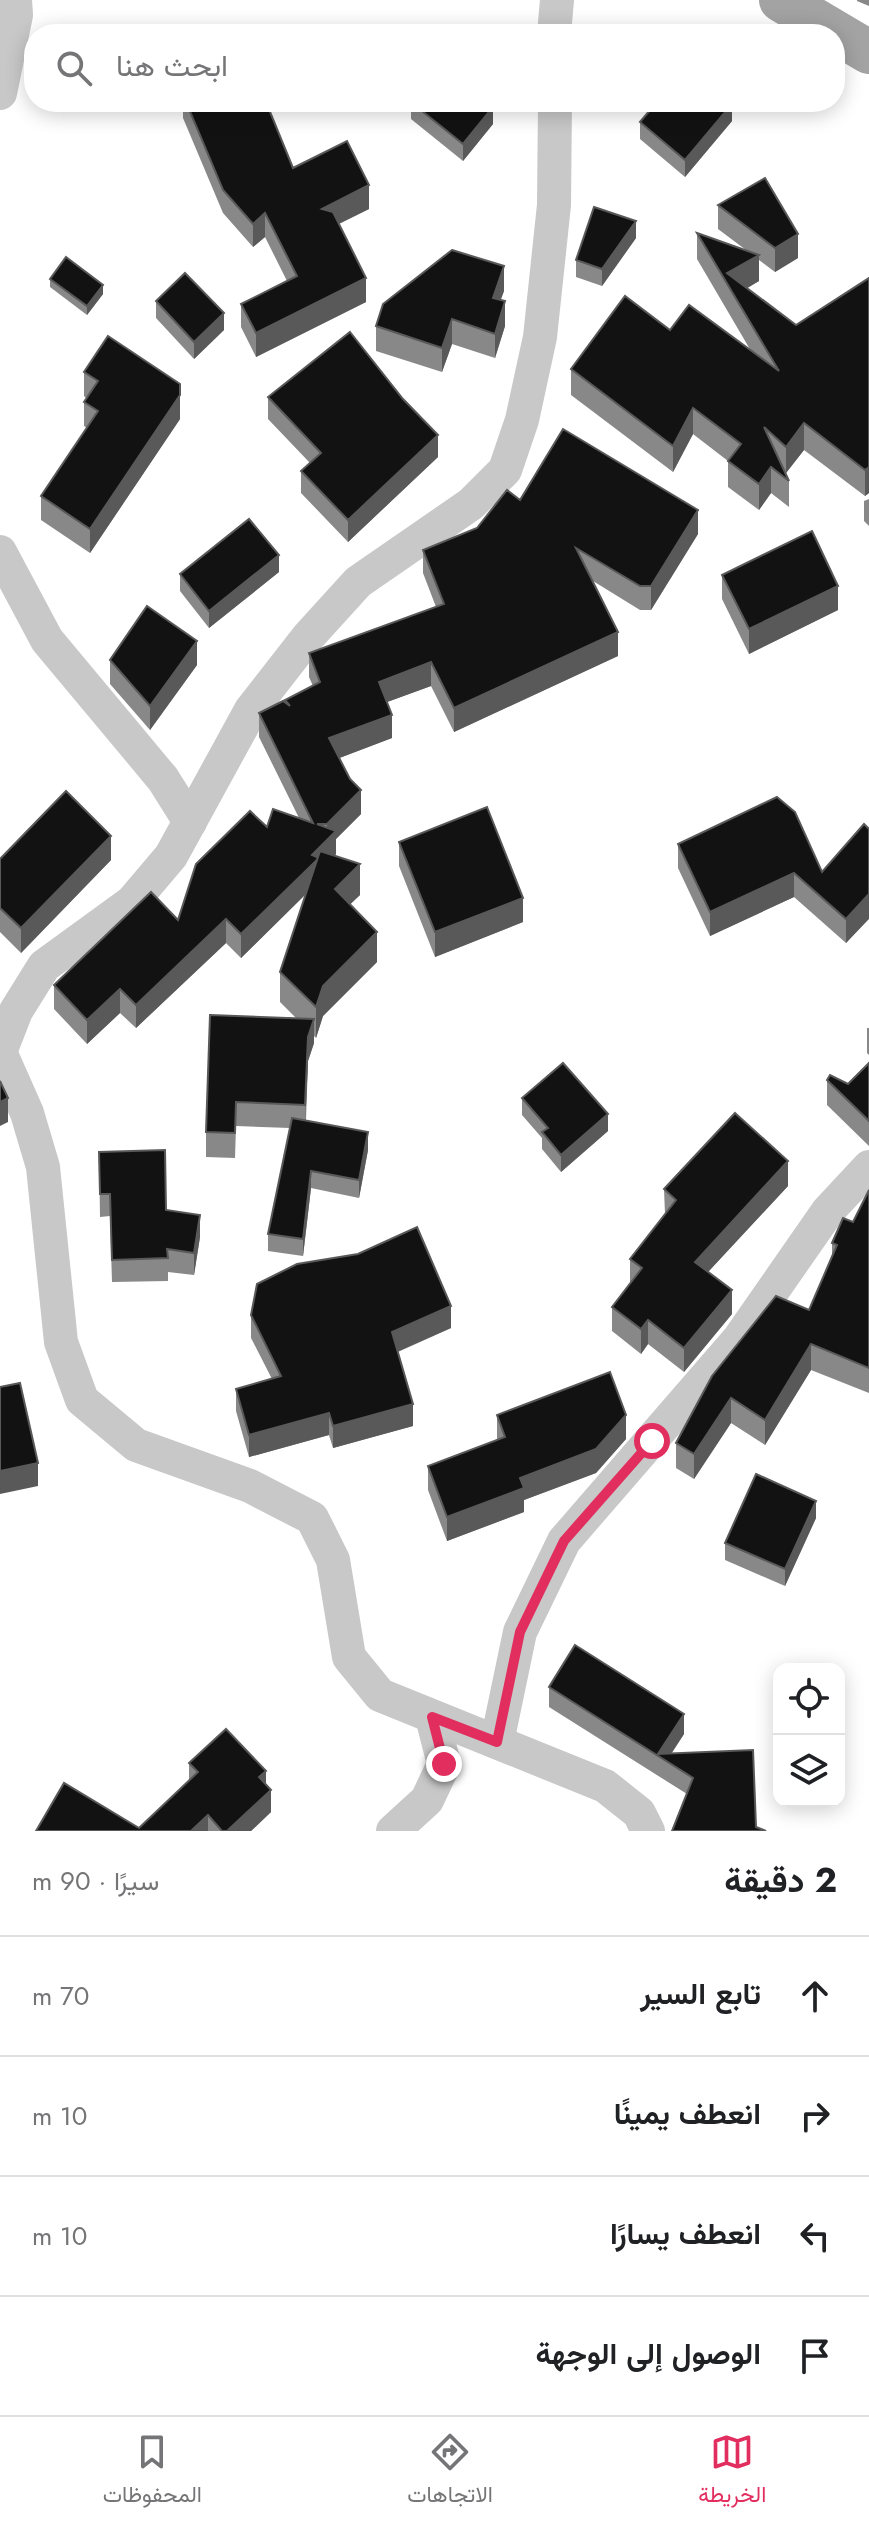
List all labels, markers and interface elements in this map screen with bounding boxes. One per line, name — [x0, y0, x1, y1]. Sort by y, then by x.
search box — [24, 24, 845, 112]
text: ابحث هنا — [116, 44, 228, 87]
icon: search — [52, 46, 96, 90]
route start — [634, 1423, 670, 1459]
map controls — [773, 1663, 845, 1807]
button: locate — [773, 1663, 845, 1735]
button: layers — [773, 1735, 845, 1807]
route end — [426, 1746, 462, 1782]
text: 2 دقيقة — [724, 1856, 837, 1905]
text: سيرًا · 90 m — [32, 1862, 159, 1900]
text: تابع السير — [640, 1972, 761, 2015]
icon: ahead — [793, 1974, 837, 2018]
text: 70 m — [32, 1977, 89, 2015]
text: انعطف يمينًا — [614, 2092, 761, 2135]
icon: right — [793, 2094, 837, 2138]
text: 10 m — [32, 2097, 87, 2135]
text: انعطف يسارًا — [610, 2212, 761, 2255]
icon: left — [793, 2214, 837, 2258]
text: 10 m — [32, 2217, 87, 2255]
text: الوصول إلى الوجهة — [536, 2332, 761, 2375]
icon: arrive — [793, 2334, 837, 2378]
tab: المحفوظات — [103, 2430, 202, 2514]
tab: الاتجاهات — [407, 2430, 493, 2514]
tab: الخريطة — [698, 2430, 766, 2514]

